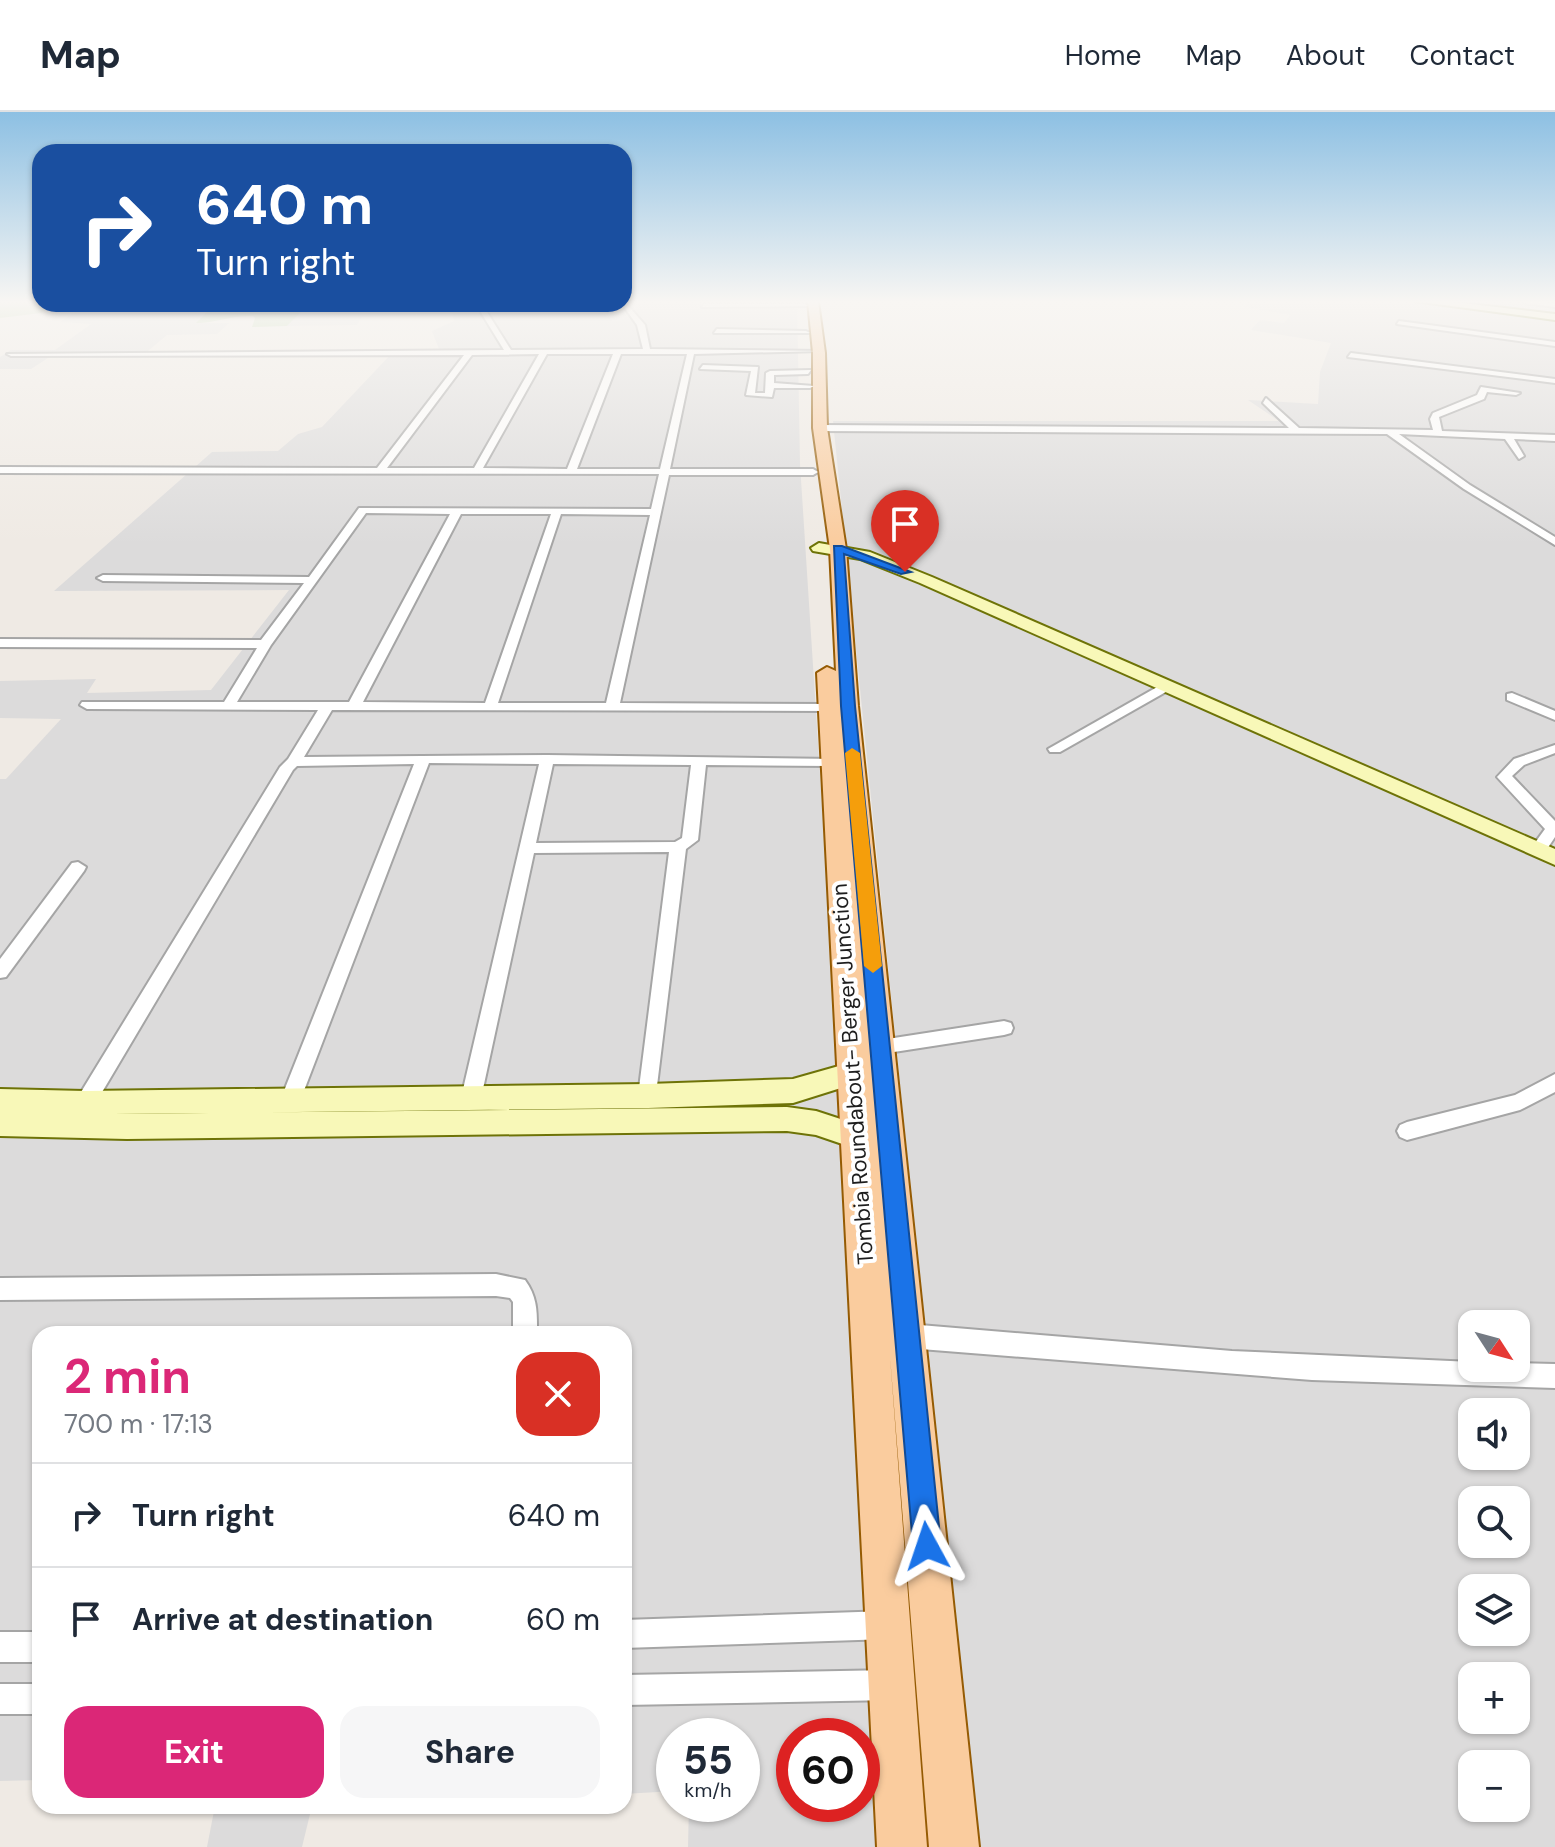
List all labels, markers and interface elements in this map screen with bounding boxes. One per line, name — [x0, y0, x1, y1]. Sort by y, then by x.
text: Map — [40, 30, 121, 80]
text: Home — [1065, 37, 1141, 74]
text: Map — [1185, 37, 1242, 74]
text: About — [1286, 37, 1365, 74]
text: Contact — [1409, 37, 1515, 74]
text: 640 m — [196, 168, 373, 241]
icon: right — [64, 176, 168, 280]
text: Turn right — [196, 239, 355, 286]
pin — [871, 490, 939, 572]
icon: arrive — [883, 502, 927, 546]
street label: Tombia Roundabout- Berger Junction — [825, 882, 880, 1266]
north arrow — [1458, 1310, 1530, 1382]
map controls — [1458, 1310, 1530, 1822]
text: 2 min — [64, 1345, 191, 1408]
button: close — [516, 1352, 600, 1436]
button: sound — [1458, 1398, 1530, 1470]
text: 700 m · 17:13 — [64, 1407, 213, 1441]
button: search — [1458, 1486, 1530, 1558]
icon: right — [64, 1493, 108, 1537]
text: Turn right — [132, 1496, 275, 1535]
text: 640 m — [508, 1496, 600, 1535]
position arrow — [885, 1504, 969, 1588]
button: layers — [1458, 1574, 1530, 1646]
icon: arrive — [64, 1597, 108, 1641]
text: Arrive at destination — [132, 1600, 433, 1639]
text: 60 m — [526, 1600, 600, 1639]
button: + — [1458, 1662, 1530, 1734]
button: Exit — [64, 1706, 324, 1798]
button: Share — [340, 1706, 600, 1798]
speed limit sign: 60 — [776, 1718, 880, 1822]
text: 55 — [683, 1734, 733, 1786]
button: − — [1458, 1750, 1530, 1822]
text: km/h — [684, 1777, 732, 1803]

